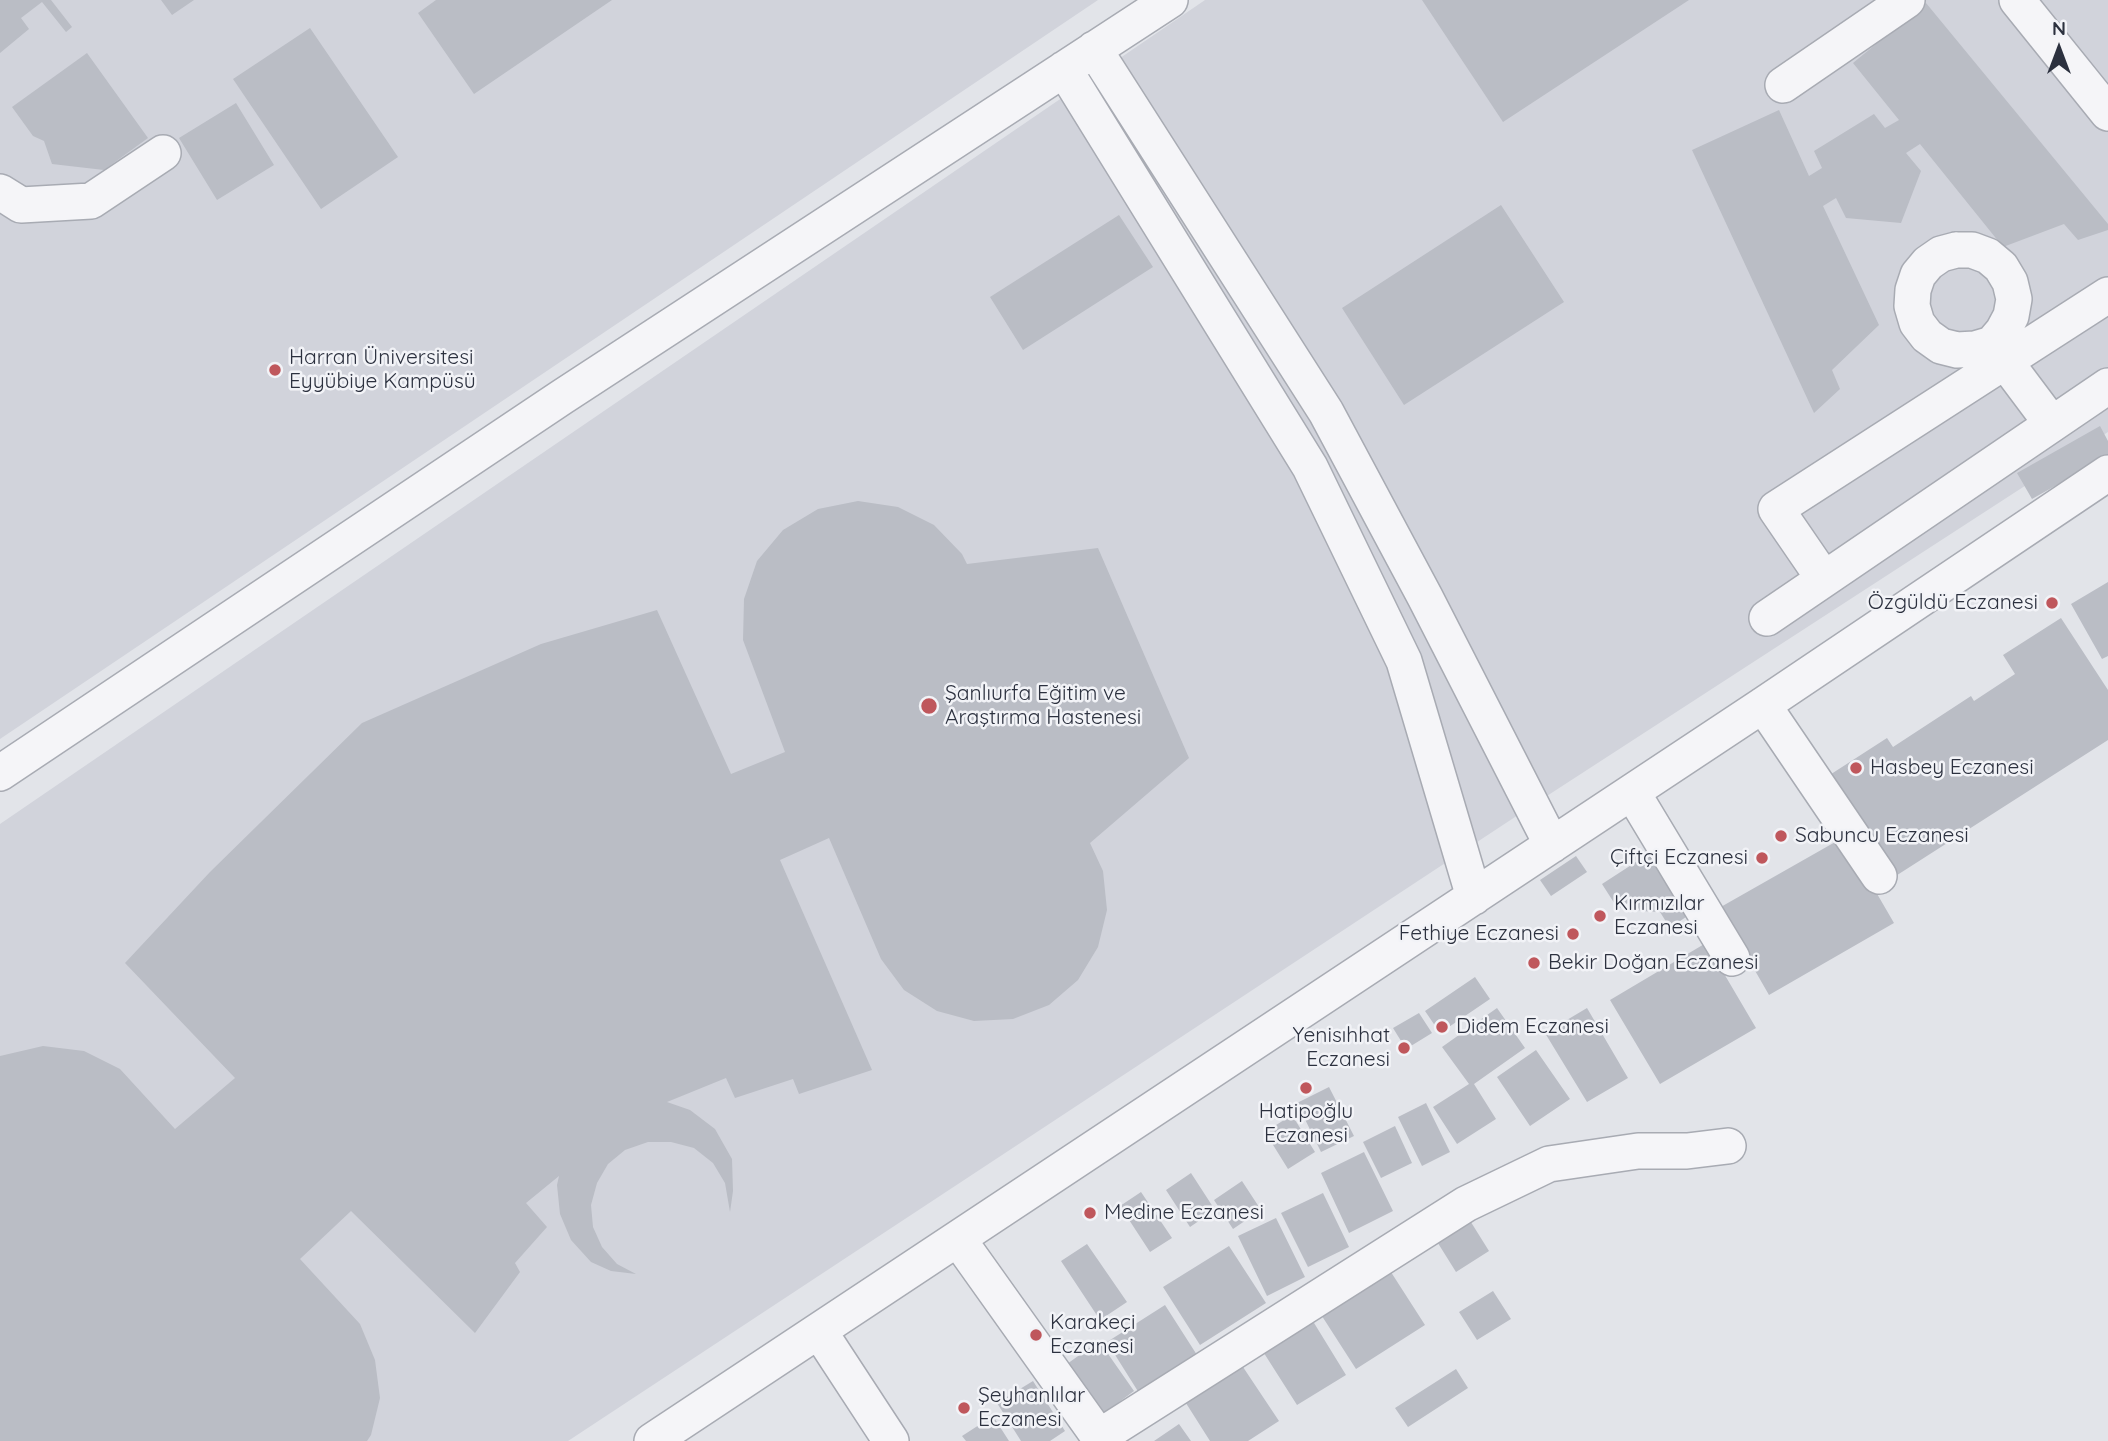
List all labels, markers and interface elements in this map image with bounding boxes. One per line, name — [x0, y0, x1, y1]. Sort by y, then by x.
north arrow — [2024, 14, 2094, 84]
text: N — [2052, 16, 2066, 40]
place label: Harran Üniversitesi Eyyübiye Kampüsü — [289, 345, 476, 395]
marker: Harran Üniversitesi Eyyübiye Kampüsü — [267, 362, 283, 378]
place label: Özgüldü Eczanesi — [1868, 590, 2038, 616]
marker: Özgüldü Eczanesi — [2044, 595, 2060, 611]
place label: Şanlıurfa Eğitim ve Araştırma Hastenesi — [945, 681, 1141, 731]
marker: Şanlıurfa Eğitim ve Araştırma Hastenesi — [919, 696, 939, 716]
place label: Hasbey Eczanesi — [1870, 755, 2034, 781]
marker: Hasbey Eczanesi — [1848, 760, 1864, 776]
place label: Sabuncu Eczanesi — [1795, 823, 1969, 849]
marker: Sabuncu Eczanesi — [1773, 828, 1789, 844]
place label: Çiftçi Eczanesi — [1610, 845, 1748, 871]
marker: Çiftçi Eczanesi — [1754, 850, 1770, 866]
place label: Kırmızılar Eczanesi — [1614, 891, 1705, 941]
marker: Kırmızılar Eczanesi — [1592, 908, 1608, 924]
place label: Fethiye Eczanesi — [1399, 921, 1559, 947]
marker: Fethiye Eczanesi — [1565, 926, 1581, 942]
place label: Bekir Doğan Eczanesi — [1548, 950, 1759, 976]
marker: Bekir Doğan Eczanesi — [1526, 955, 1542, 971]
place label: Didem Eczanesi — [1456, 1014, 1609, 1040]
marker: Didem Eczanesi — [1434, 1019, 1450, 1035]
place label: Yenisıhhat Eczanesi — [1293, 1023, 1390, 1073]
marker: Yenisıhhat Eczanesi — [1396, 1040, 1412, 1056]
marker: Hatipoğlu Eczanesi — [1298, 1080, 1314, 1096]
place label: Hatipoğlu Eczanesi — [1259, 1099, 1353, 1149]
place label: Medine Eczanesi — [1104, 1200, 1264, 1226]
marker: Medine Eczanesi — [1082, 1205, 1098, 1221]
place label: Karakeçi Eczanesi — [1050, 1310, 1135, 1360]
marker: Karakeçi Eczanesi — [1028, 1327, 1044, 1343]
place label: Şeyhanlılar Eczanesi — [978, 1383, 1085, 1433]
marker: Şeyhanlılar Eczanesi — [956, 1400, 972, 1416]

